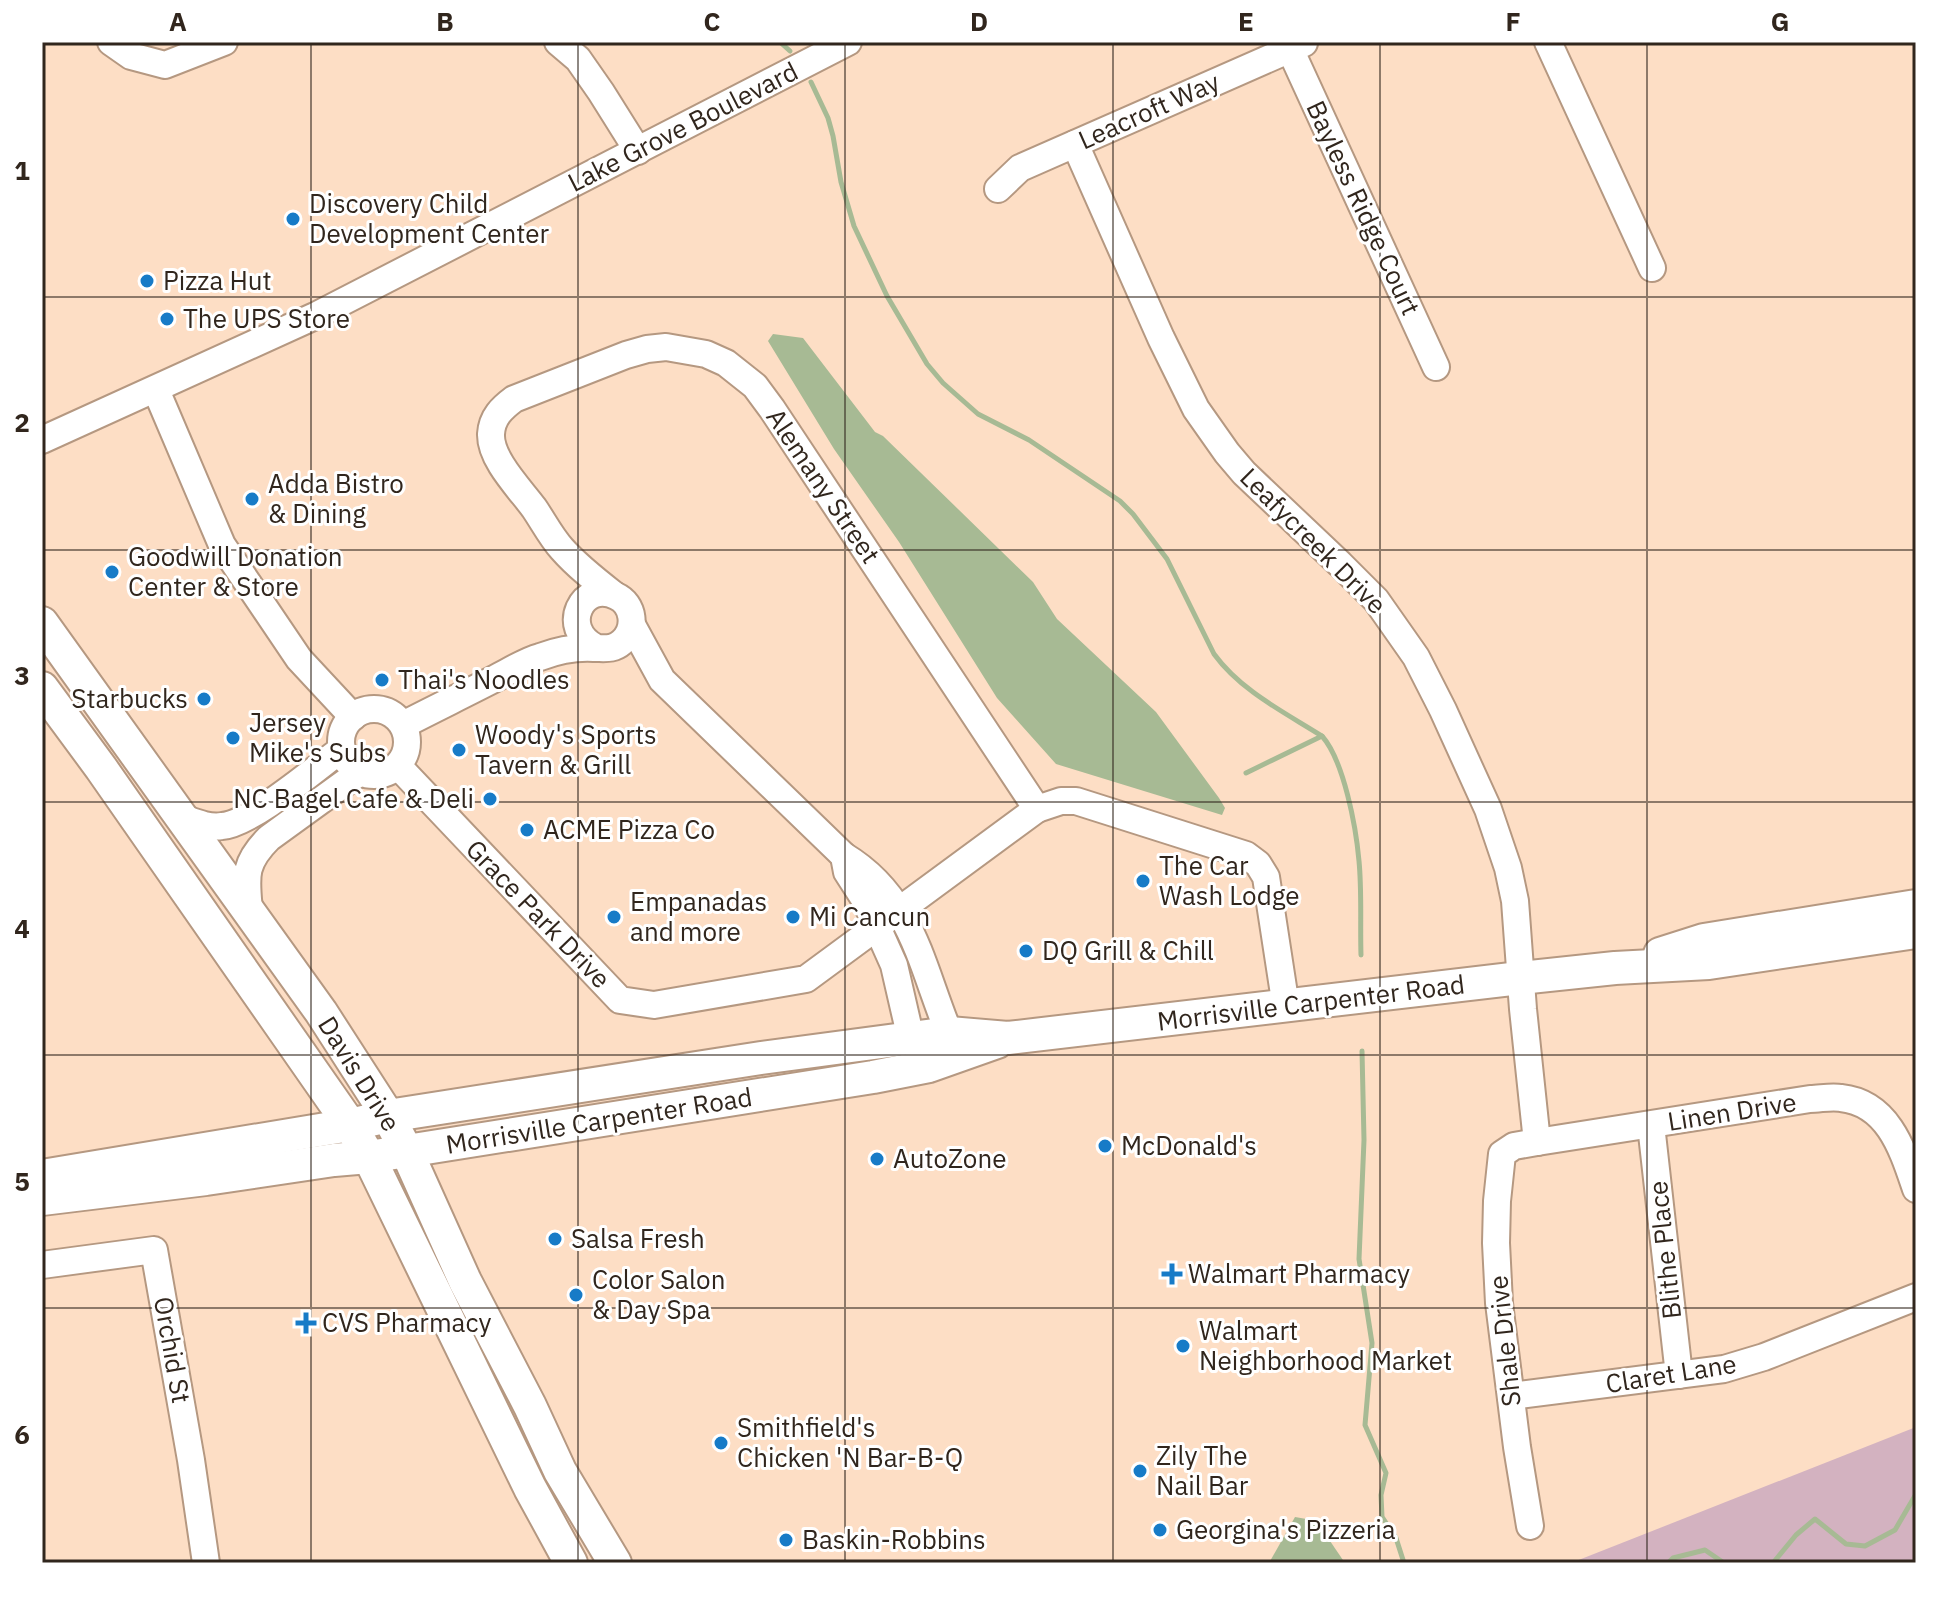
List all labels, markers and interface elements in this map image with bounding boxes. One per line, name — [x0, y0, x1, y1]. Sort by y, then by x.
text: A — [169, 4, 187, 38]
text: B — [436, 4, 454, 38]
text: C — [704, 4, 721, 38]
text: D — [970, 4, 988, 38]
text: E — [1238, 4, 1254, 38]
text: F — [1505, 4, 1521, 38]
text: G — [1771, 4, 1789, 38]
street label: Lake Grove Boulevard — [562, 53, 803, 199]
street label: Leacroft Way — [1073, 64, 1225, 156]
street label: Bayless Ridge Court — [1299, 95, 1429, 320]
text: 1 — [14, 153, 30, 187]
place label: Discovery Child Development Center — [309, 186, 550, 250]
marker: Discovery Child Development Center — [284, 210, 302, 228]
place label: Pizza Hut — [163, 263, 272, 297]
marker: Pizza Hut — [138, 272, 156, 290]
place label: The UPS Store — [183, 301, 350, 335]
marker: The UPS Store — [158, 310, 176, 328]
street label: Alemany Street — [760, 401, 888, 569]
text: 2 — [14, 405, 30, 439]
street label: Leafycreek Drive — [1233, 460, 1394, 621]
place label: Adda Bistro & Dining — [268, 466, 404, 530]
marker: Adda Bistro & Dining — [243, 490, 261, 508]
place label: Goodwill Donation Center & Store — [128, 539, 343, 603]
marker: Goodwill Donation Center & Store — [103, 563, 121, 581]
text: 3 — [14, 658, 30, 692]
place label: Thai's Noodles — [398, 662, 570, 696]
marker: Thai's Noodles — [373, 671, 391, 689]
place label: Starbucks — [71, 681, 188, 715]
marker: Starbucks — [195, 690, 213, 708]
place label: Jersey Mike's Subs — [249, 705, 386, 769]
place label: Woody's Sports Tavern & Grill — [475, 717, 657, 781]
marker: Jersey Mike's Subs — [224, 729, 242, 747]
marker: Woody's Sports Tavern & Grill — [450, 741, 468, 759]
place label: NC Bagel Cafe & Deli — [233, 781, 474, 815]
marker: NC Bagel Cafe & Deli — [481, 790, 499, 808]
place label: ACME Pizza Co — [543, 812, 715, 846]
marker: ACME Pizza Co — [518, 821, 536, 839]
street label: Grace Park Drive — [459, 832, 618, 995]
place label: The Car Wash Lodge — [1159, 848, 1300, 912]
marker: The Car Wash Lodge — [1134, 872, 1152, 890]
place label: Empanadas and more — [630, 884, 767, 948]
place label: Mi Cancun — [809, 899, 930, 933]
marker: Empanadas and more — [605, 908, 623, 926]
marker: Mi Cancun — [784, 908, 802, 926]
text: 4 — [14, 911, 30, 945]
place label: DQ Grill & Chill — [1042, 933, 1214, 967]
marker: DQ Grill & Chill — [1017, 942, 1035, 960]
street label: Morrisville Carpenter Road — [1155, 966, 1467, 1038]
street label: Davis Drive — [311, 1010, 409, 1137]
street label: Morrisville Carpenter Road — [443, 1079, 754, 1161]
street label: Linen Drive — [1665, 1084, 1799, 1138]
place label: McDonald's — [1121, 1128, 1257, 1162]
marker: McDonald's — [1096, 1137, 1114, 1155]
place label: AutoZone — [893, 1141, 1006, 1175]
marker: AutoZone — [868, 1150, 886, 1168]
text: 5 — [14, 1164, 30, 1198]
street label: Blithe Place — [1640, 1179, 1688, 1321]
place label: Salsa Fresh — [571, 1221, 705, 1255]
marker: Salsa Fresh — [546, 1230, 564, 1248]
place label: Walmart Pharmacy — [1188, 1256, 1410, 1290]
place label: Color Salon & Day Spa — [592, 1262, 725, 1326]
marker: Walmart Pharmacy — [1163, 1265, 1181, 1283]
street label: Shale Drive — [1480, 1274, 1528, 1408]
marker: Color Salon & Day Spa — [567, 1286, 585, 1304]
street label: Orchid St — [147, 1294, 199, 1406]
place label: CVS Pharmacy — [322, 1305, 492, 1339]
place label: Walmart Neighborhood Market — [1199, 1313, 1452, 1377]
marker: CVS Pharmacy — [297, 1314, 315, 1332]
marker: Walmart Neighborhood Market — [1174, 1337, 1192, 1355]
street label: Claret Lane — [1603, 1346, 1739, 1400]
place label: Smithfield's Chicken 'N Bar-B-Q — [737, 1410, 963, 1474]
text: 6 — [14, 1417, 30, 1451]
marker: Smithfield's Chicken 'N Bar-B-Q — [712, 1434, 730, 1452]
place label: Zily The Nail Bar — [1156, 1438, 1249, 1502]
marker: Zily The Nail Bar — [1131, 1462, 1149, 1480]
place label: Georgina's Pizzeria — [1176, 1512, 1396, 1546]
marker: Georgina's Pizzeria — [1151, 1521, 1169, 1539]
place label: Baskin-Robbins — [802, 1522, 986, 1556]
marker: Baskin-Robbins — [777, 1531, 795, 1549]

